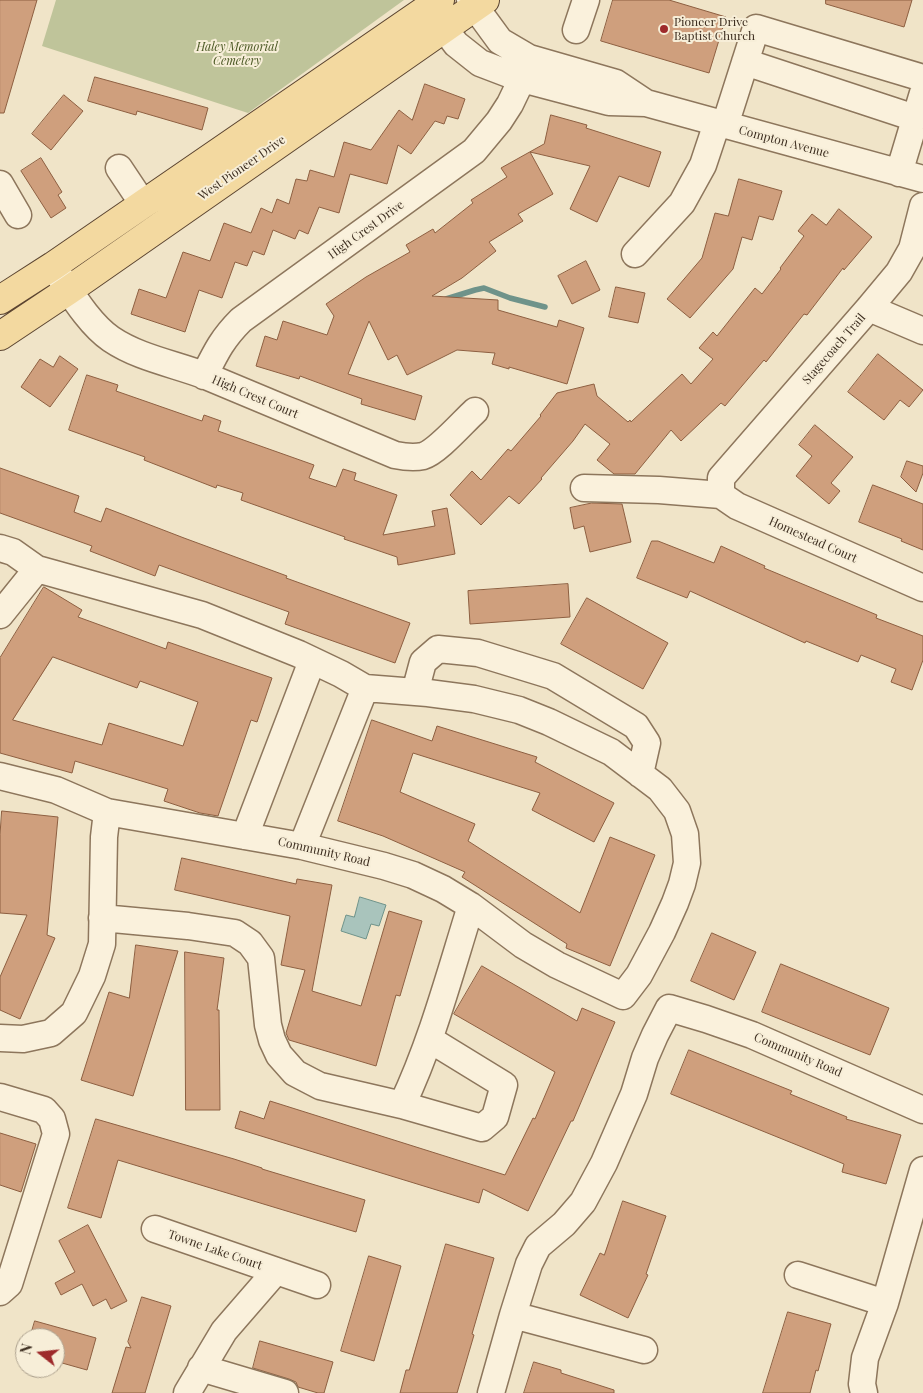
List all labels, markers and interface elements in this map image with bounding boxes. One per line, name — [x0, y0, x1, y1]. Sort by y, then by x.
place label: Pioneer Drive Baptist Church — [674, 15, 755, 43]
marker: Pioneer Drive Baptist Church — [658, 23, 670, 35]
park label: Haley Memorial Cemetery — [196, 40, 278, 68]
street label: Compton Avenue — [737, 123, 831, 161]
street label: West Pioneer Drive — [196, 133, 288, 203]
street label: High Crest Drive — [325, 198, 407, 262]
street label: Stagecoach Trail — [799, 311, 869, 387]
street label: High Crest Court — [210, 372, 300, 422]
street label: Homestead Court — [767, 514, 859, 566]
street label: Community Road — [276, 834, 372, 870]
street label: Community Road — [752, 1030, 844, 1080]
street label: Towne Lake Court — [166, 1227, 264, 1273]
north arrow — [15, 1328, 65, 1378]
text: N — [16, 1342, 37, 1356]

